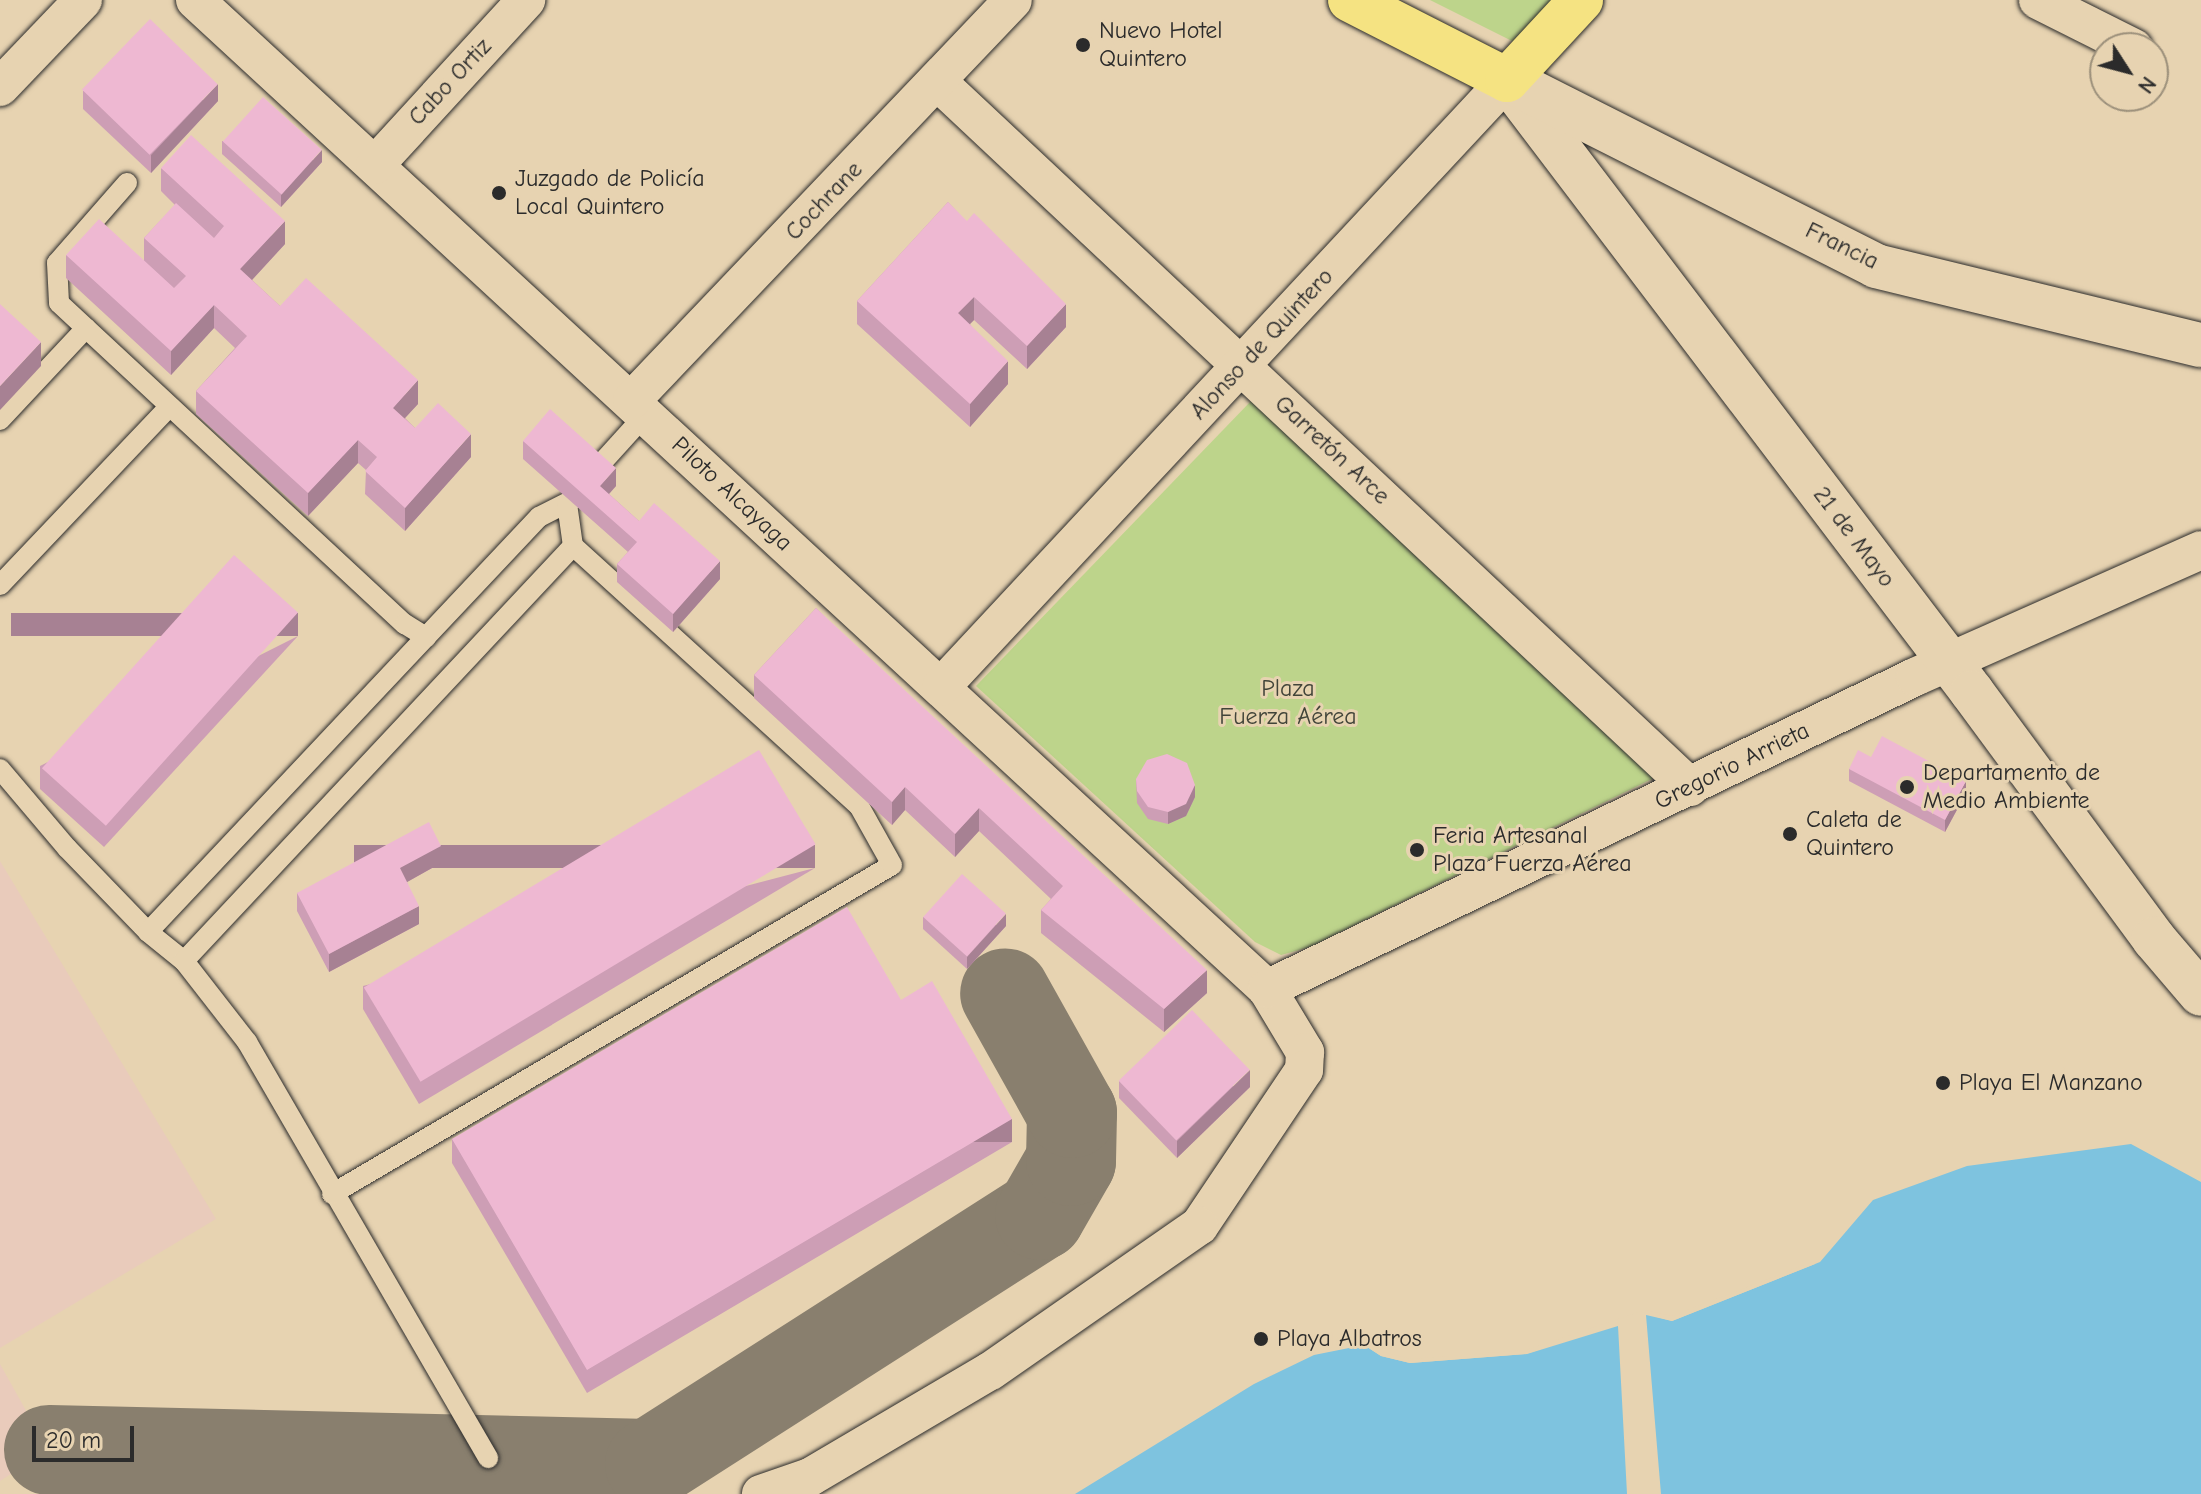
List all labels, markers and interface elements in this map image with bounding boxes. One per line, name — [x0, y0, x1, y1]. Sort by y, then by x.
place label: Nuevo Hotel Quintero — [1099, 17, 1223, 73]
north arrow — [2089, 32, 2169, 112]
street label: Cabo Ortiz — [403, 33, 497, 131]
marker: Nuevo Hotel Quintero — [1074, 36, 1092, 54]
text: N — [2132, 71, 2162, 98]
street label: Cochrane — [779, 156, 869, 246]
place label: Juzgado de Policía Local Quintero — [515, 165, 705, 221]
marker: Juzgado de Policía Local Quintero — [490, 184, 508, 202]
street label: Francia — [1801, 216, 1883, 276]
street label: Alonso de Quintero — [1184, 262, 1340, 426]
street label: Garretón Arce — [1269, 389, 1395, 511]
street label: Piloto Alcayaga — [666, 431, 798, 557]
street label: 21 de Mayo — [1807, 481, 1901, 593]
park label: Plaza Fuerza Aérea — [1219, 675, 1357, 731]
street label: Gregorio Arrieta — [1650, 716, 1814, 816]
place label: Departamento de Medio Ambiente — [1923, 759, 2100, 815]
marker: Departamento de Medio Ambiente — [1898, 778, 1916, 796]
place label: Caleta de Quintero — [1806, 806, 1902, 862]
place label: Feria Artesanal Plaza Fuerza Aérea — [1433, 822, 1632, 878]
marker: Caleta de Quintero — [1781, 825, 1799, 843]
marker: Feria Artesanal Plaza Fuerza Aérea — [1408, 841, 1426, 859]
place label: Playa El Manzano — [1959, 1069, 2143, 1097]
marker: Playa El Manzano — [1934, 1074, 1952, 1092]
place label: Playa Albatros — [1277, 1325, 1422, 1353]
marker: Playa Albatros — [1252, 1330, 1270, 1348]
scale bar — [36, 1410, 138, 1460]
text: 20 m — [46, 1426, 101, 1454]

